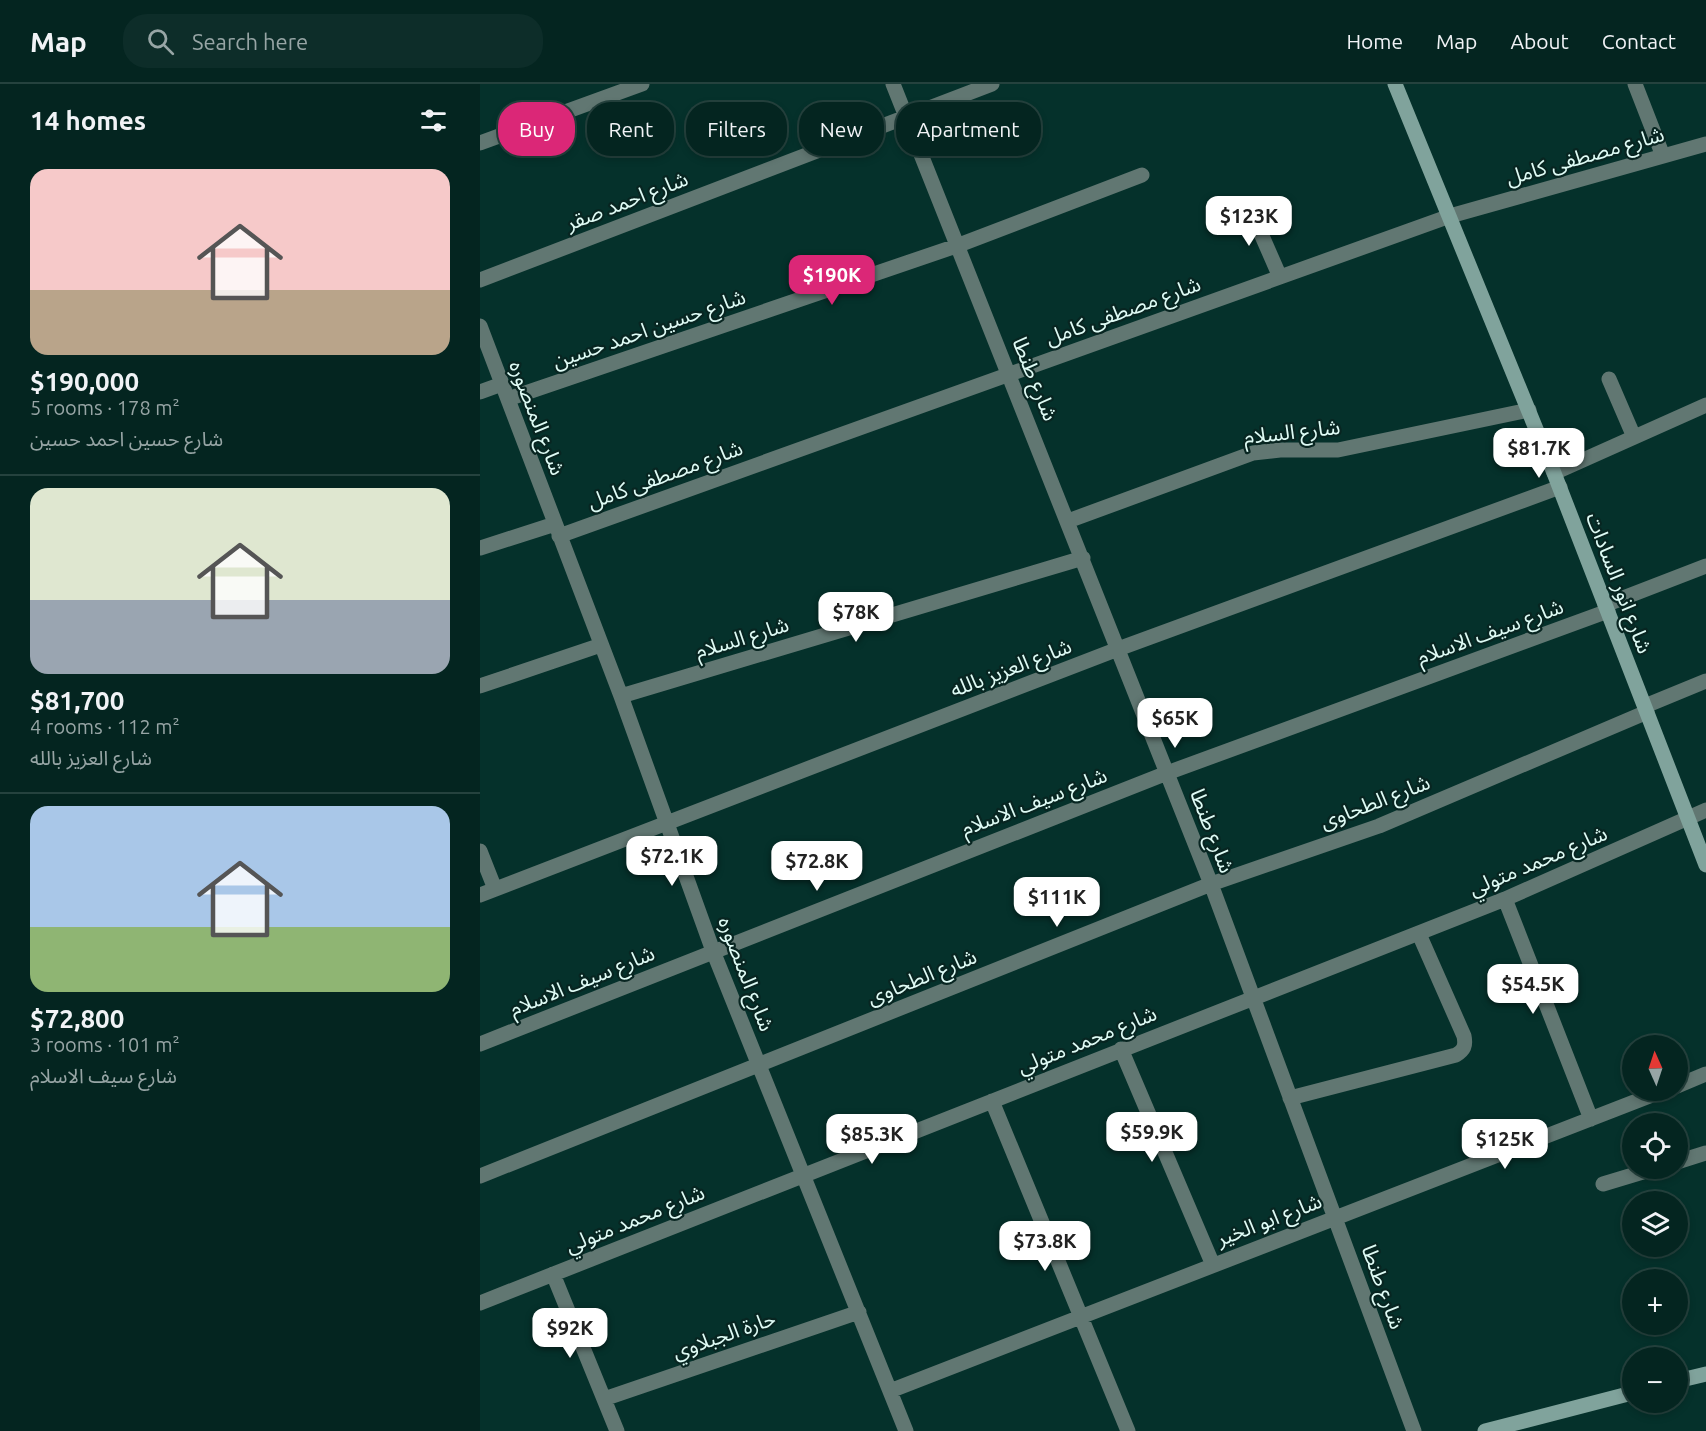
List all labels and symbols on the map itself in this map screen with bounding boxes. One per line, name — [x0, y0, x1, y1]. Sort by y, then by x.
street label: شارع مصطفى كامل — [1503, 121, 1668, 193]
street label: شارع احمد صقر — [561, 166, 693, 238]
pin: $123K — [1207, 196, 1291, 247]
pin: $190K — [790, 255, 874, 306]
street label: شارع مصطفى كامل — [1042, 271, 1205, 353]
street label: شارع حسين احمد حسين — [549, 284, 750, 376]
street label: شارع طنطا — [1005, 333, 1064, 426]
street label: شارع المنصوره — [501, 357, 571, 480]
street label: شارع السلام — [1243, 414, 1342, 453]
pin: $81.7K — [1490, 428, 1588, 479]
street label: شارع مصطفى كامل — [584, 435, 747, 517]
street label: شارع انور السادات — [1578, 509, 1658, 658]
pin: $78K — [820, 592, 892, 643]
street label: شارع سيف الاسلام — [1413, 593, 1568, 673]
street label: شارع السلام — [692, 611, 793, 667]
street label: شارع العزيز بالله — [947, 633, 1076, 705]
pin: $65K — [1139, 698, 1211, 749]
street label: شارع سيف الاسلام — [957, 762, 1112, 845]
street label: شارع الطحاوى — [1316, 769, 1435, 837]
street label: شارع طنطا — [1182, 785, 1240, 878]
street label: شارع محمد متولي — [1465, 820, 1612, 905]
pin: $72.1K — [623, 836, 721, 887]
pin: $72.8K — [768, 841, 866, 892]
pin: $111K — [1015, 877, 1099, 928]
street label: شارع المنصوره — [710, 913, 780, 1036]
street label: شارع سيف الاسلام — [506, 940, 660, 1025]
street label: شارع الطحاوى — [863, 943, 981, 1013]
pin: $54.5K — [1484, 964, 1582, 1015]
street label: شارع محمد متولي — [1014, 1000, 1162, 1082]
north arrow — [1622, 1035, 1688, 1101]
pin: $59.9K — [1103, 1112, 1201, 1163]
pin: $85.3K — [823, 1114, 921, 1165]
pin: $125K — [1463, 1119, 1547, 1170]
street label: شارع محمد متولي — [562, 1179, 710, 1261]
street label: شارع ابو الخير — [1212, 1188, 1326, 1254]
pin: $73.8K — [996, 1221, 1094, 1272]
street label: شارع طنطا — [1354, 1241, 1410, 1334]
street label: حارة الجبلاوي — [669, 1305, 780, 1368]
pin: $92K — [534, 1308, 606, 1359]

